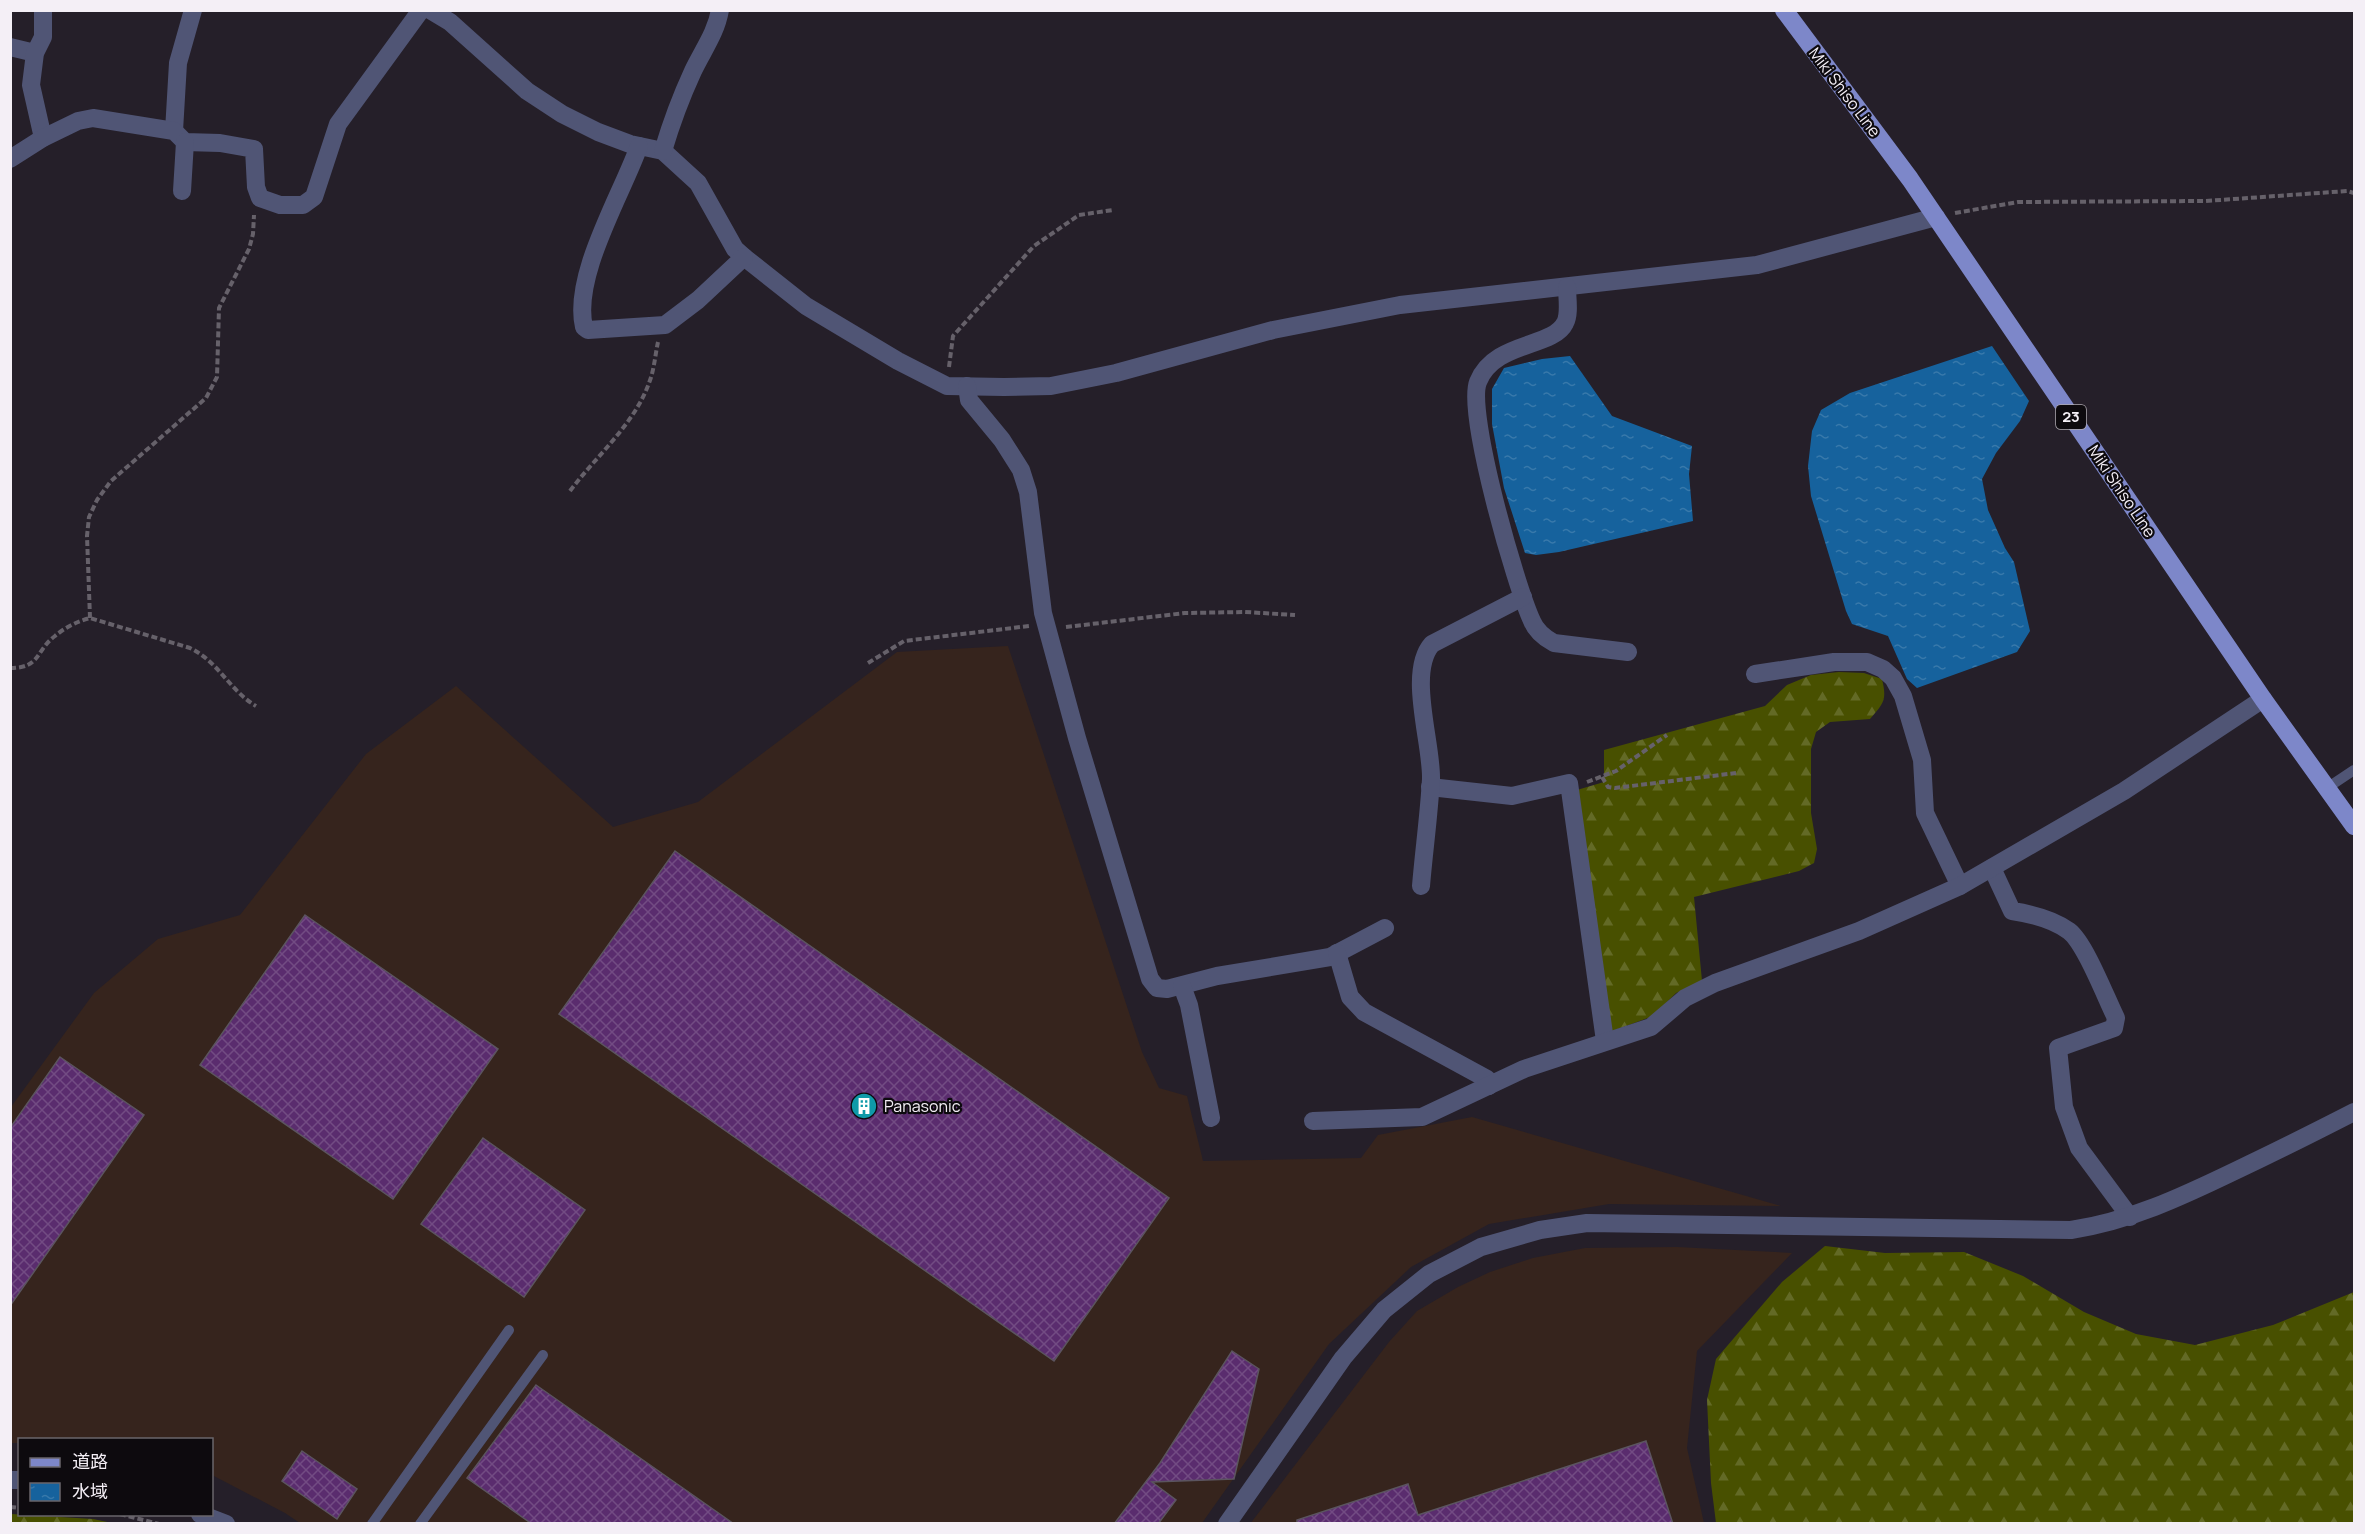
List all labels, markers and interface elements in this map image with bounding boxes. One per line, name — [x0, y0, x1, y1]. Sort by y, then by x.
street label: Miki Shiso Line — [1804, 43, 1886, 141]
road number: 23 — [2056, 405, 2086, 429]
street label: Miki Shiso Line — [2083, 441, 2161, 541]
building icon: Panasonic — [849, 1091, 879, 1121]
place label: Panasonic — [884, 1095, 961, 1117]
legend — [18, 1438, 213, 1516]
text: 道路 — [72, 1449, 108, 1473]
text: 水域 — [72, 1479, 108, 1503]

